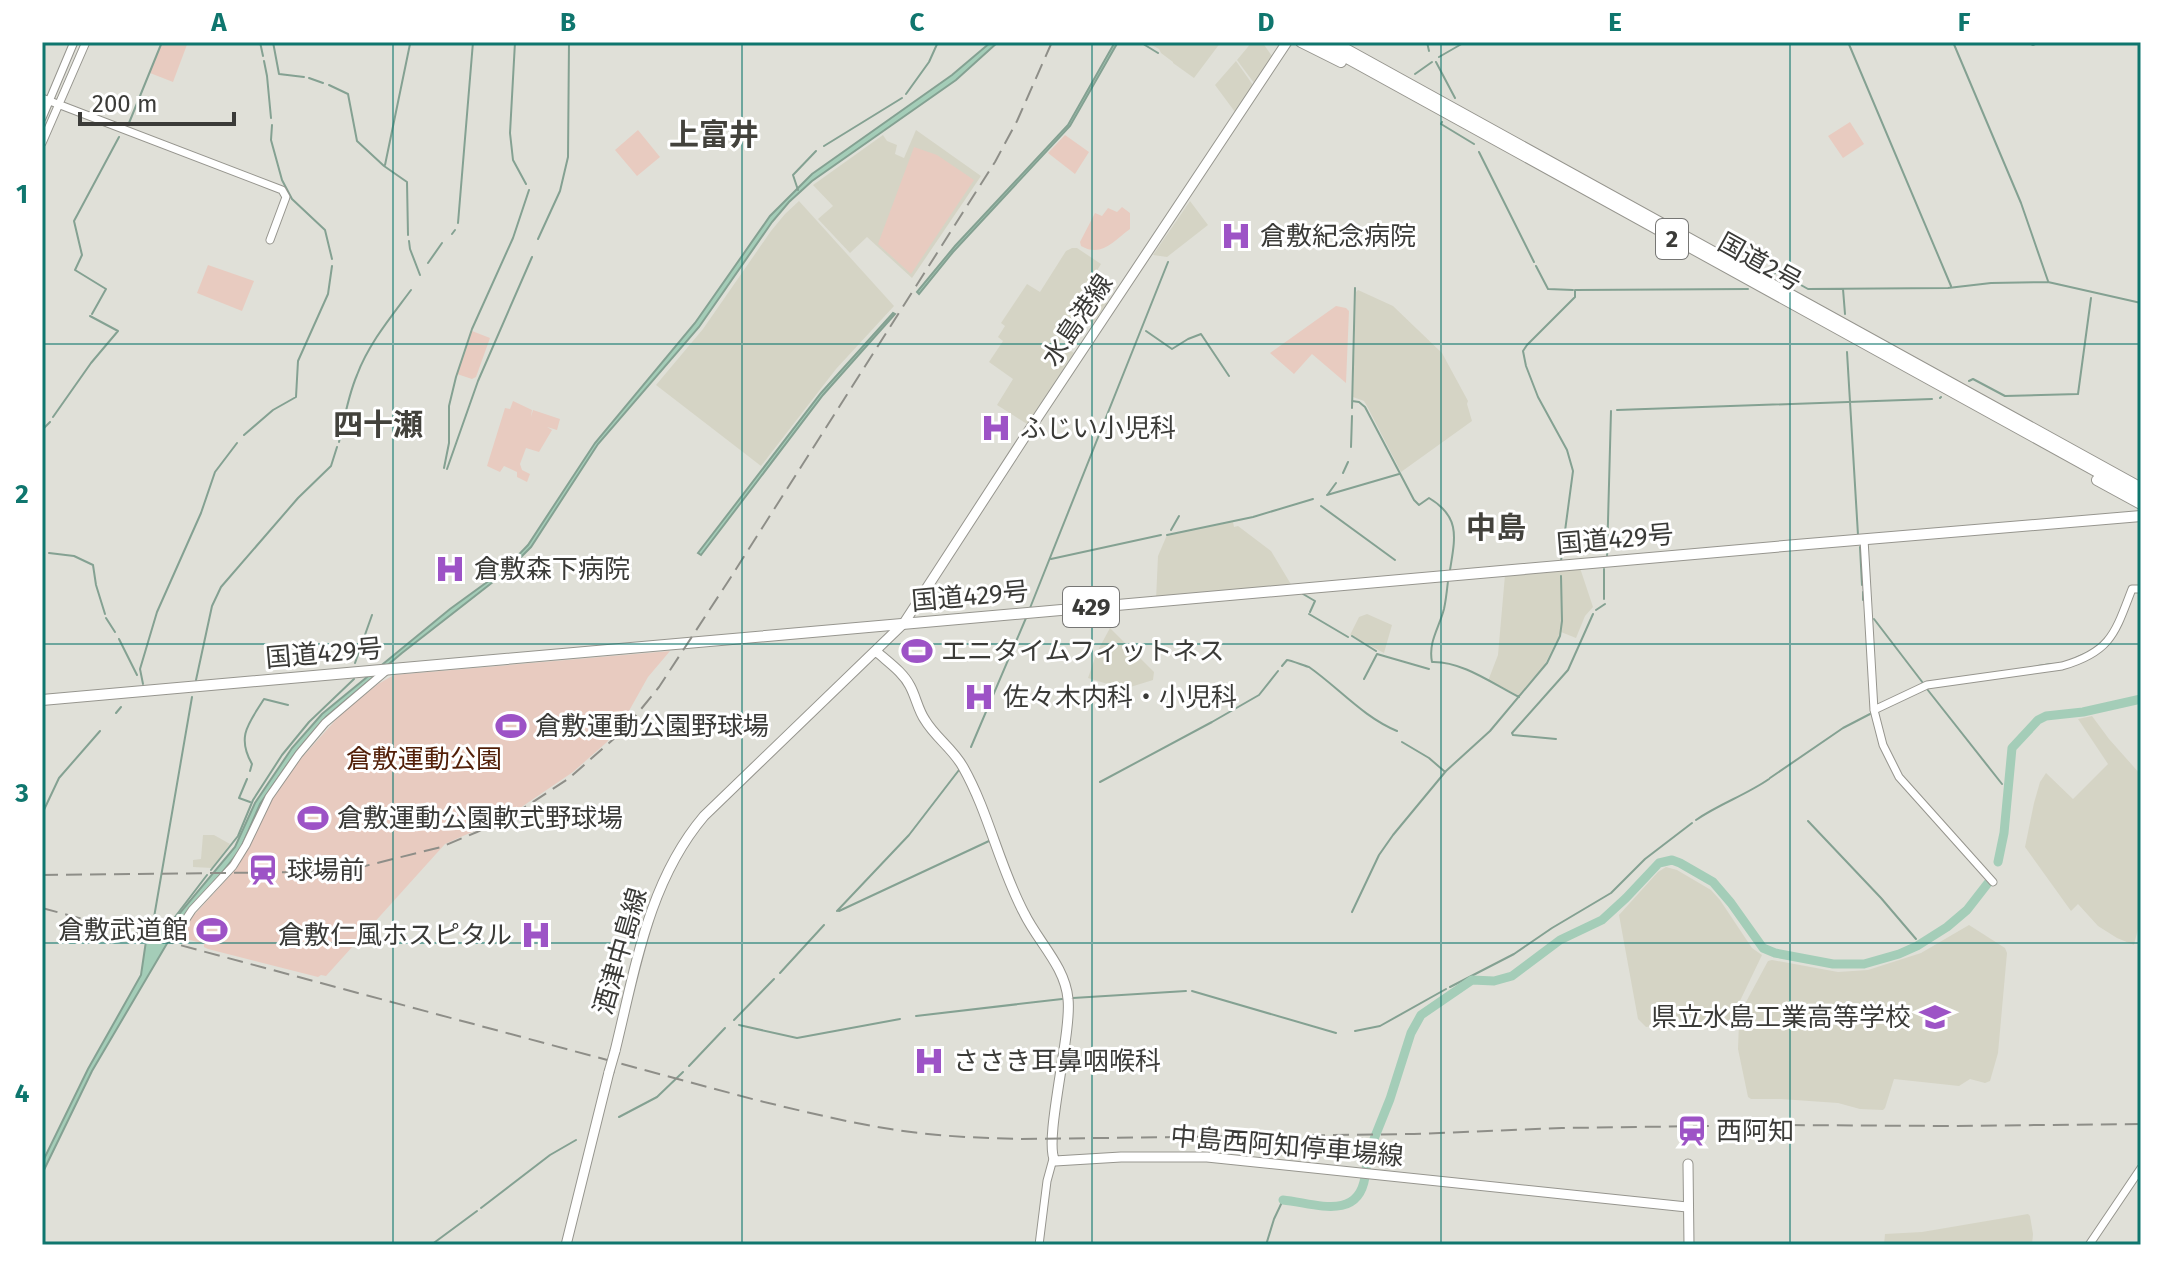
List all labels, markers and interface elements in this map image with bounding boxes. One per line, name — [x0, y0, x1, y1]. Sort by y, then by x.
text: A — [210, 7, 227, 38]
text: B — [560, 7, 576, 38]
text: C — [910, 7, 925, 38]
text: D — [1258, 7, 1275, 38]
text: E — [1608, 7, 1622, 38]
text: F — [1958, 7, 1971, 38]
scale bar — [80, 76, 234, 126]
text: 200 m — [92, 90, 158, 118]
district label: 上富井 — [669, 117, 759, 153]
text: 1 — [16, 179, 28, 210]
hospital icon: 倉敷紀念病院 — [1219, 219, 1253, 253]
road number: 2 — [1656, 219, 1688, 259]
place label: 倉敷紀念病院 — [1260, 221, 1416, 252]
street label: 国道2号 — [1713, 227, 1807, 298]
street label: 水島港線 — [1035, 268, 1119, 372]
district label: 四十瀬 — [333, 407, 423, 443]
hospital icon: ふじい小児科 — [979, 411, 1013, 445]
place label: ふじい小児科 — [1020, 413, 1176, 444]
text: 2 — [15, 479, 29, 510]
district label: 中島 — [1466, 510, 1526, 546]
street label: 国道429号 — [1555, 519, 1675, 560]
hospital icon: 倉敷森下病院 — [433, 552, 467, 586]
place label: 倉敷森下病院 — [474, 554, 630, 585]
street label: 国道429号 — [910, 576, 1030, 617]
road number: 429 — [1063, 587, 1119, 627]
street label: 国道429号 — [264, 633, 384, 674]
sports icon: エニタイムフィットネス — [900, 634, 934, 668]
place label: エニタイムフィットネス — [941, 636, 1224, 667]
hospital icon: 佐々木内科・小児科 — [962, 680, 996, 714]
place label: 佐々木内科・小児科 — [1003, 682, 1237, 713]
sports icon: 倉敷運動公園野球場 — [494, 709, 528, 743]
place label: 倉敷運動公園野球場 — [535, 711, 769, 742]
park label: 倉敷運動公園 — [346, 744, 502, 775]
text: 3 — [14, 778, 29, 809]
sports icon: 倉敷運動公園軟式野球場 — [296, 801, 330, 835]
place label: 倉敷運動公園軟式野球場 — [337, 803, 623, 834]
station icon: 球場前 — [246, 853, 280, 887]
place label: 球場前 — [287, 855, 365, 886]
street label: 酒津中島線 — [588, 884, 653, 1018]
sports icon: 倉敷武道館 — [195, 913, 229, 947]
place label: 倉敷武道館 — [58, 915, 188, 946]
hospital icon: 倉敷仁風ホスピタル — [519, 918, 553, 952]
place label: 倉敷仁風ホスピタル — [278, 920, 512, 951]
school or university icon: 県立水島工業高等学校 — [1918, 1000, 1952, 1034]
place label: 県立水島工業高等学校 — [1651, 1002, 1911, 1033]
hospital icon: ささき耳鼻咽喉科 — [912, 1044, 946, 1078]
place label: ささき耳鼻咽喉科 — [953, 1046, 1161, 1077]
text: 4 — [15, 1078, 30, 1109]
station icon: 西阿知 — [1675, 1114, 1709, 1148]
place label: 西阿知 — [1716, 1116, 1794, 1147]
street label: 中島西阿知停車場線 — [1169, 1121, 1405, 1172]

